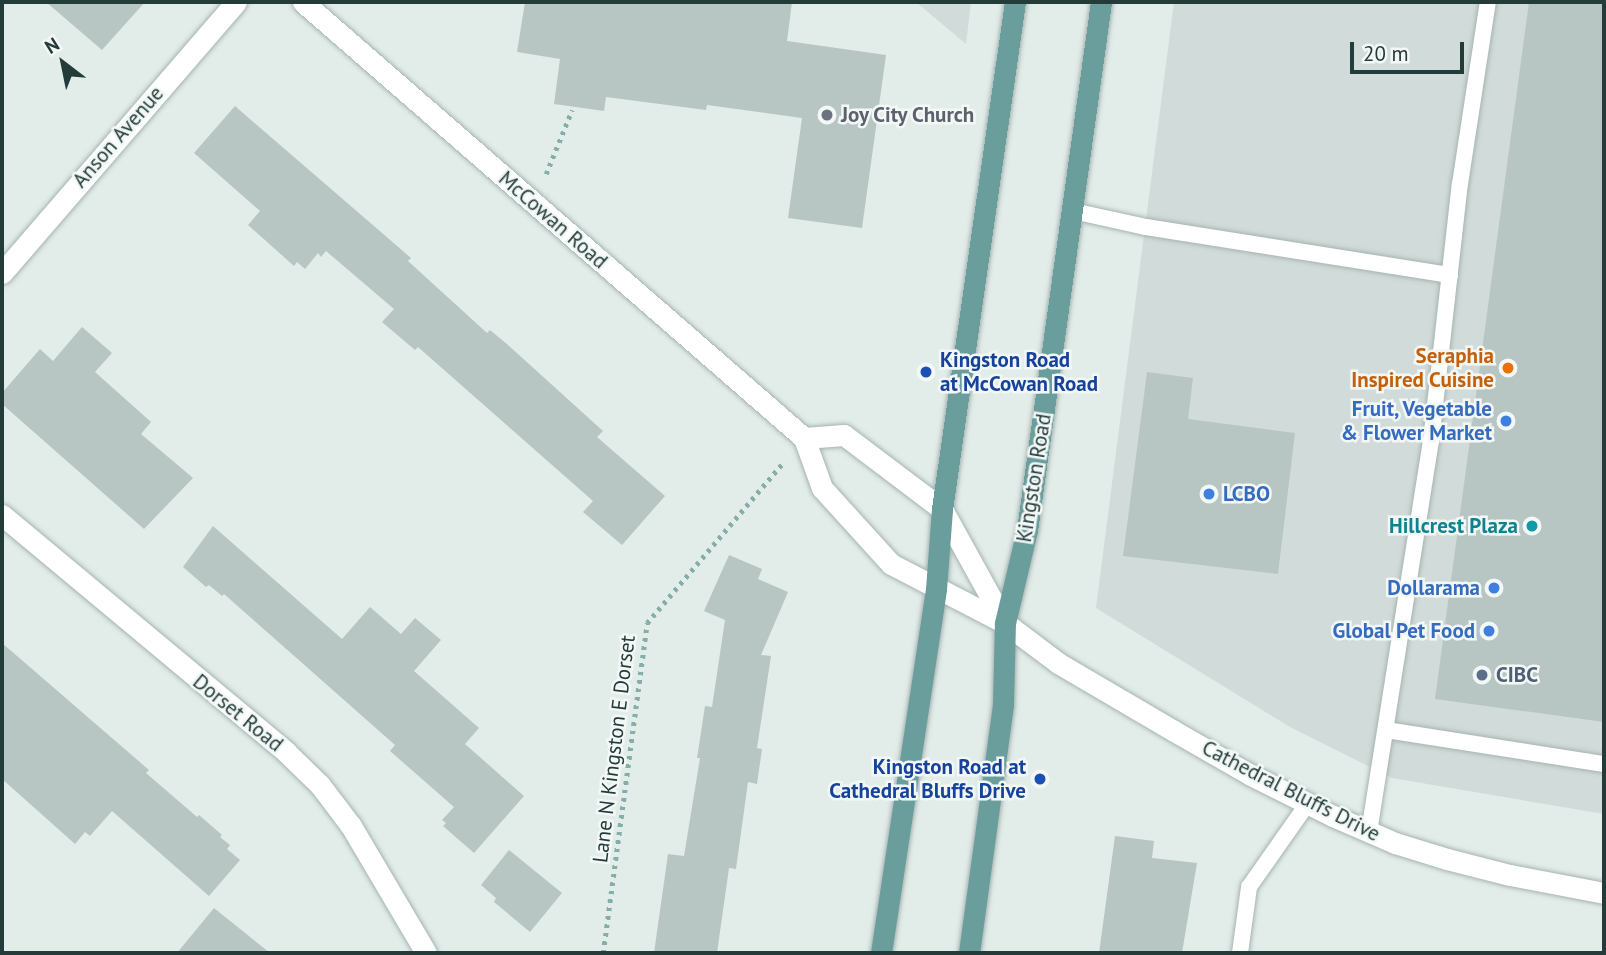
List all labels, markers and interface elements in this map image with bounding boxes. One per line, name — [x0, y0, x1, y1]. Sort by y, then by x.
north arrow — [28, 28, 98, 98]
scale bar — [1354, 28, 1468, 72]
text: N — [40, 32, 64, 59]
text: 20 m — [1363, 40, 1409, 67]
street label: Anson Avenue — [67, 81, 169, 193]
place label: Joy City Church — [841, 102, 976, 128]
marker: Joy City Church — [819, 107, 835, 123]
street label: McCowan Road — [494, 166, 612, 274]
place label: Seraphia Inspired Cuisine — [1351, 343, 1494, 393]
place label: Kingston Road at McCowan Road — [940, 347, 1098, 397]
marker: Seraphia Inspired Cuisine — [1500, 360, 1516, 376]
marker: Kingston Road at McCowan Road — [918, 364, 934, 380]
place label: Fruit, Vegetable & Flower Market — [1341, 396, 1492, 446]
street label: Kingston Road — [1011, 412, 1057, 544]
marker: Fruit, Vegetable & Flower Market — [1498, 413, 1514, 429]
place label: LCBO — [1223, 481, 1270, 507]
marker: LCBO — [1201, 486, 1217, 502]
place label: Hillcrest Plaza — [1389, 513, 1518, 539]
marker: Hillcrest Plaza — [1524, 518, 1540, 534]
place label: Dollarama — [1387, 575, 1480, 601]
marker: Dollarama — [1486, 580, 1502, 596]
place label: Global Pet Food — [1332, 618, 1475, 644]
marker: Global Pet Food — [1481, 623, 1497, 639]
street label: Lane N Kingston E Dorset — [588, 634, 640, 864]
place label: CIBC — [1496, 662, 1538, 688]
marker: CIBC — [1474, 667, 1490, 683]
street label: Dorset Road — [188, 669, 288, 757]
street label: Cathedral Bluffs Drive — [1198, 735, 1384, 847]
place label: Kingston Road at Cathedral Bluffs Drive — [829, 754, 1026, 804]
marker: Kingston Road at Cathedral Bluffs Drive — [1032, 771, 1048, 787]

